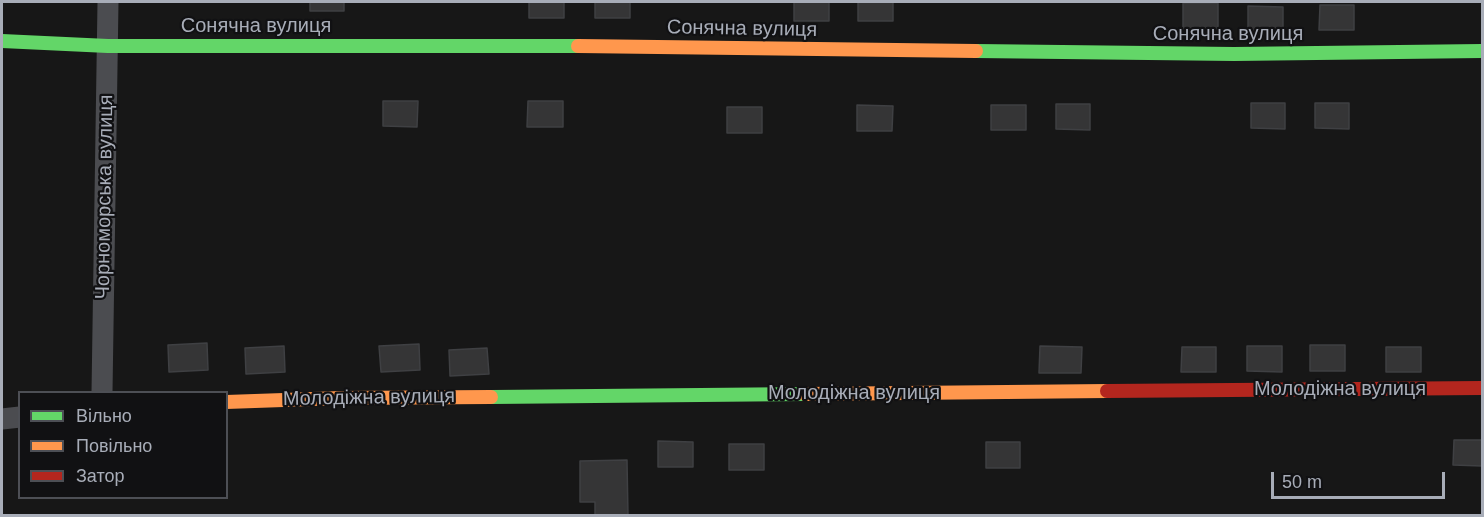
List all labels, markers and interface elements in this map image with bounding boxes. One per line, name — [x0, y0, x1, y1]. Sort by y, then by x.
street label: Сонячна вулиця — [181, 14, 331, 38]
street label: Сонячна вулиця — [667, 16, 817, 42]
street label: Сонячна вулиця — [1153, 22, 1303, 46]
street label: Чорноморська вулиця — [91, 94, 119, 300]
street label: Молодіжна вулиця — [1254, 377, 1426, 401]
street label: Молодіжна вулиця — [768, 381, 940, 405]
street label: Молодіжна вулиця — [283, 384, 455, 412]
legend — [18, 391, 228, 499]
text: Вільно — [76, 406, 132, 426]
text: Повільно — [76, 436, 152, 456]
scale bar — [1274, 460, 1448, 498]
text: Затор — [76, 466, 125, 486]
text: 50 m — [1282, 472, 1322, 492]

